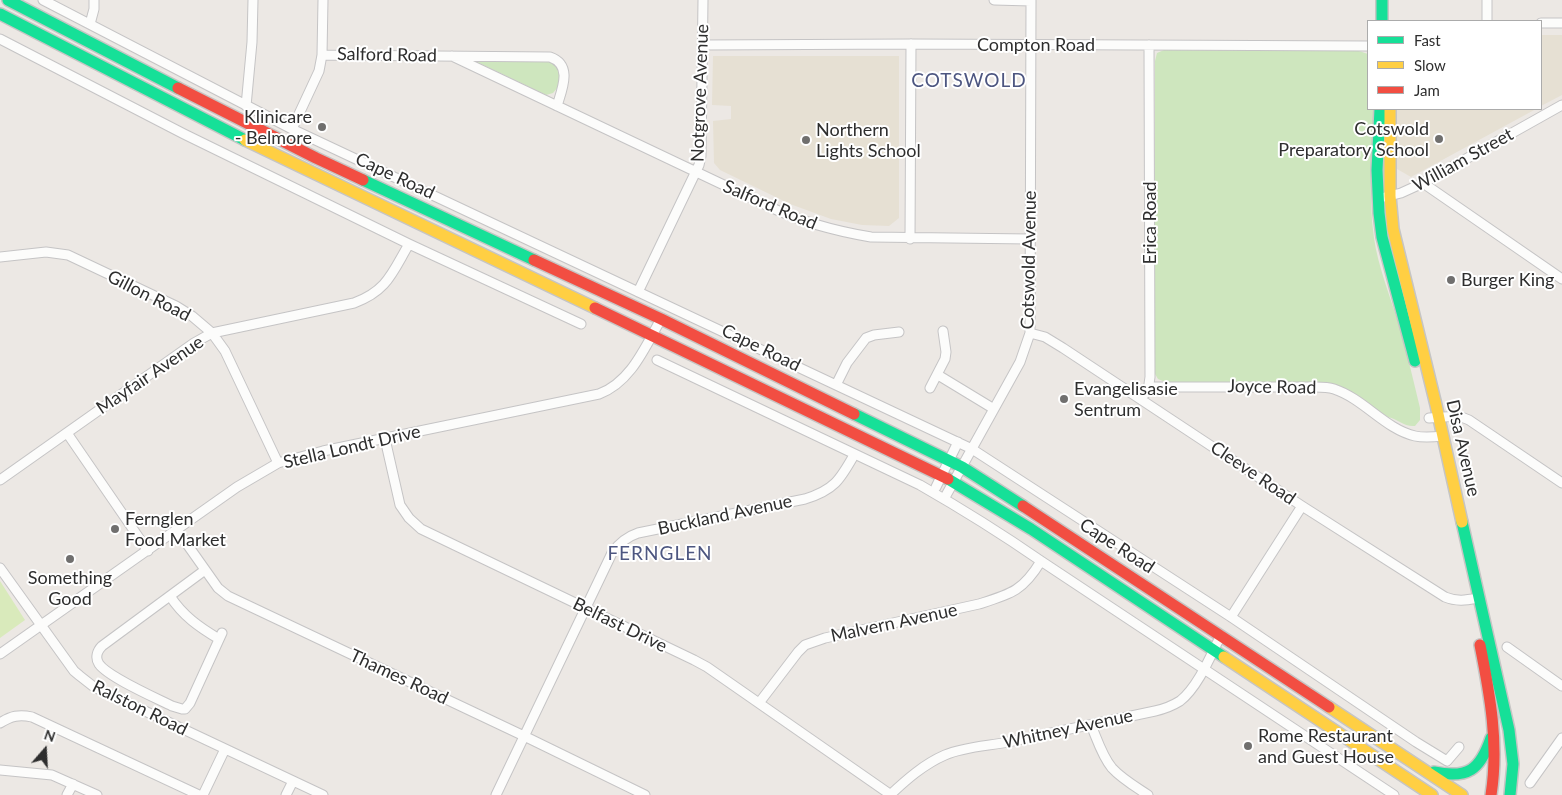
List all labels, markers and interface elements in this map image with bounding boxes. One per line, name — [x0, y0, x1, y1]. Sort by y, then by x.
legend — [1367, 20, 1542, 110]
street label: Notgrove Avenue — [687, 24, 713, 162]
text: Fast — [1414, 31, 1441, 49]
street label: Compton Road — [977, 34, 1095, 56]
street label: Salford Road — [337, 43, 437, 67]
text: Slow — [1414, 56, 1446, 74]
district label: COTSWOLD — [910, 70, 1028, 92]
text: Jam — [1414, 81, 1440, 99]
place label: Klinicare - Belmore — [235, 106, 312, 148]
place label: Cotswold Preparatory School — [1278, 118, 1429, 160]
place label: Northern Lights School — [816, 119, 921, 162]
marker: Klinicare - Belmore — [316, 121, 328, 133]
street label: William Street — [1409, 124, 1517, 196]
marker: Cotswold Preparatory School — [1433, 133, 1445, 145]
marker: Northern Lights School — [800, 134, 812, 146]
street label: Cape Road — [352, 148, 438, 204]
street label: Salford Road — [720, 176, 820, 234]
street label: Erica Road — [1139, 181, 1161, 265]
street label: Cotswold Avenue — [1017, 190, 1041, 330]
street label: Gillon Road — [104, 266, 194, 326]
place label: Burger King — [1461, 269, 1554, 291]
marker: Burger King — [1445, 274, 1457, 286]
street label: Cape Road — [718, 320, 804, 376]
street label: Mayfair Avenue — [92, 331, 208, 419]
street label: Joyce Road — [1227, 375, 1317, 399]
place label: Evangelisasie Sentrum — [1074, 378, 1178, 420]
marker: Evangelisasie Sentrum — [1058, 393, 1070, 405]
street label: Disa Avenue — [1441, 397, 1485, 499]
street label: Stella Londt Drive — [281, 421, 423, 473]
street label: Cleeve Road — [1206, 437, 1300, 509]
street label: Buckland Avenue — [656, 490, 794, 540]
place label: Fernglen Food Market — [125, 508, 226, 550]
street label: Cape Road — [1075, 514, 1159, 578]
marker: Fernglen Food Market — [109, 523, 121, 535]
district label: FERNGLEN — [606, 543, 714, 565]
marker: Something Good — [64, 553, 76, 565]
place label: Something Good — [28, 567, 112, 610]
street label: Belfast Drive — [569, 593, 671, 657]
street label: Malvern Avenue — [829, 599, 959, 647]
street label: Thames Road — [346, 645, 452, 709]
street label: Ralston Road — [89, 676, 191, 740]
street label: Whitney Avenue — [1001, 705, 1135, 753]
north arrow — [20, 725, 70, 775]
place label: Rome Restaurant and Guest House — [1258, 725, 1394, 768]
text: N — [42, 726, 58, 745]
marker: Rome Restaurant and Guest House — [1242, 740, 1254, 752]

